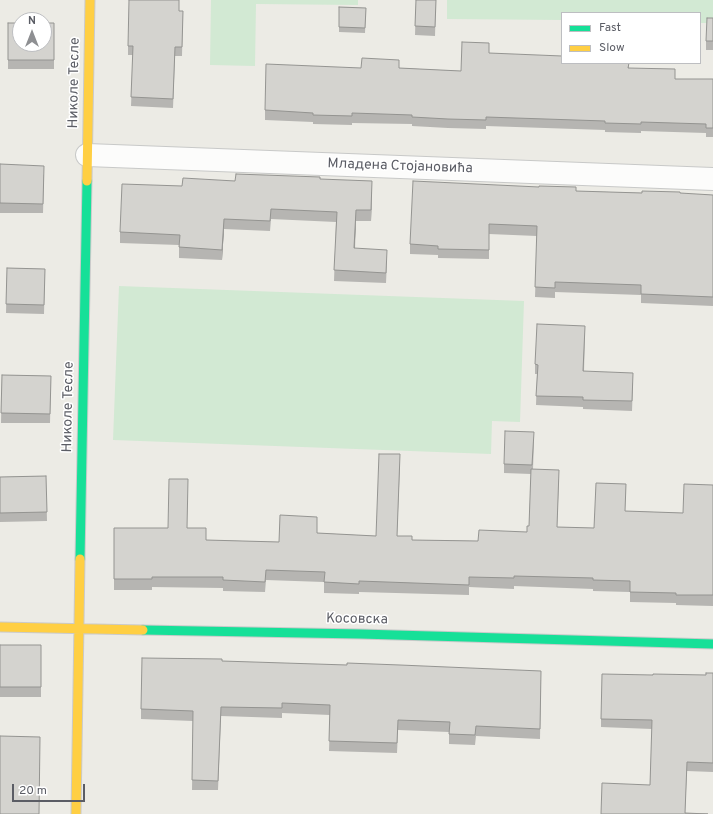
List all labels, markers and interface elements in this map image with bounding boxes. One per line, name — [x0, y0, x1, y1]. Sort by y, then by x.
north arrow — [12, 12, 52, 52]
legend — [561, 12, 701, 64]
text: N — [28, 14, 36, 28]
text: Fast — [599, 20, 621, 36]
street label: Николе Тесле — [66, 37, 84, 129]
text: Slow — [599, 40, 625, 56]
street label: Младена Стојановића — [327, 156, 473, 178]
street label: Николе Тесле — [60, 361, 78, 453]
street label: Косовска — [326, 611, 388, 629]
scale bar — [14, 776, 87, 802]
text: 20 m — [19, 783, 47, 799]

